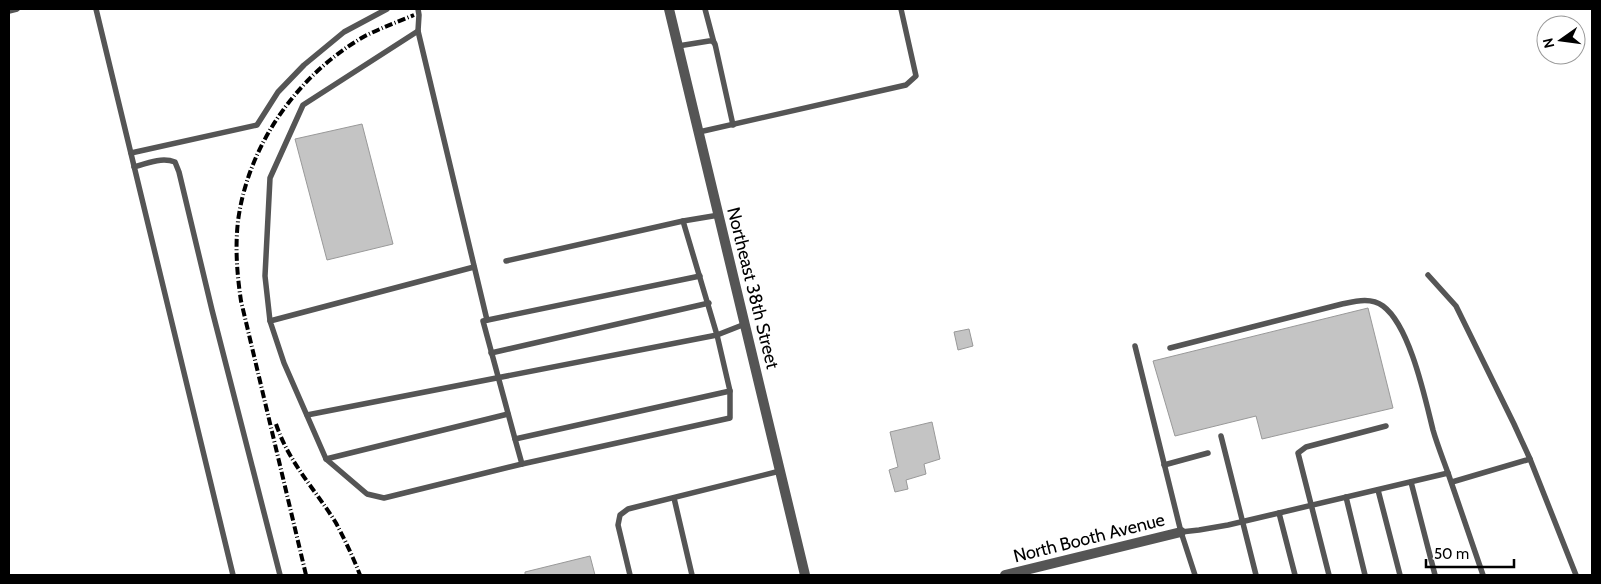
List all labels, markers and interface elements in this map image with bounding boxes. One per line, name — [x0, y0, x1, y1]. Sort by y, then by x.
north arrow — [1536, 15, 1586, 65]
text: N — [1538, 36, 1558, 50]
street label: Northeast 38th Street — [722, 205, 784, 371]
street label: North Booth Avenue — [1011, 509, 1167, 567]
scale bar — [1426, 536, 1514, 568]
text: 50 m — [1434, 545, 1469, 563]

